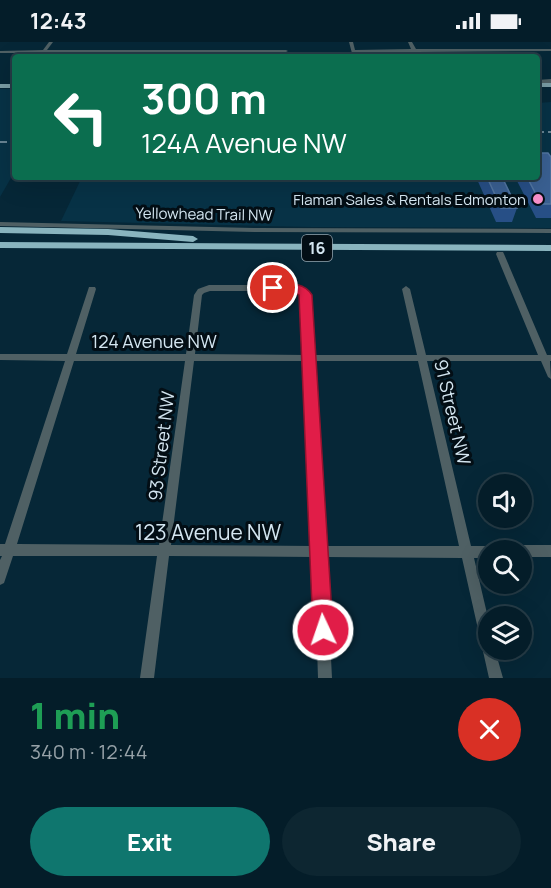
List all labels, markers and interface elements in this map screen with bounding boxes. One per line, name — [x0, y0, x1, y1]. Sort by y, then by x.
text: 12:43 — [30, 6, 86, 36]
text: 300 m — [141, 69, 267, 127]
icon: left — [42, 78, 120, 156]
text: 124A Avenue NW — [141, 124, 347, 161]
place label: Flaman Sales & Rentals Edmonton — [293, 189, 526, 210]
marker: Flaman Sales & Rentals Edmonton — [531, 192, 545, 206]
street label: Yellowhead Trail NW — [135, 202, 273, 226]
road number: 16 — [302, 235, 332, 261]
pin — [247, 262, 298, 313]
icon: arrive — [256, 271, 289, 304]
street label: 124 Avenue NW — [91, 329, 217, 353]
street label: 91 Street NW — [429, 357, 477, 467]
street label: 93 Street NW — [142, 390, 180, 502]
map controls — [478, 474, 532, 660]
button: sound — [478, 474, 532, 528]
street label: 123 Avenue NW — [135, 518, 281, 546]
button: search — [478, 540, 532, 594]
position arrow — [291, 598, 355, 662]
button: layers — [478, 606, 532, 660]
text: 1 min — [30, 691, 120, 740]
button: close — [458, 698, 521, 761]
text: 340 m · 12:44 — [30, 738, 148, 765]
button: Exit — [30, 807, 270, 876]
button: Share — [282, 807, 521, 876]

